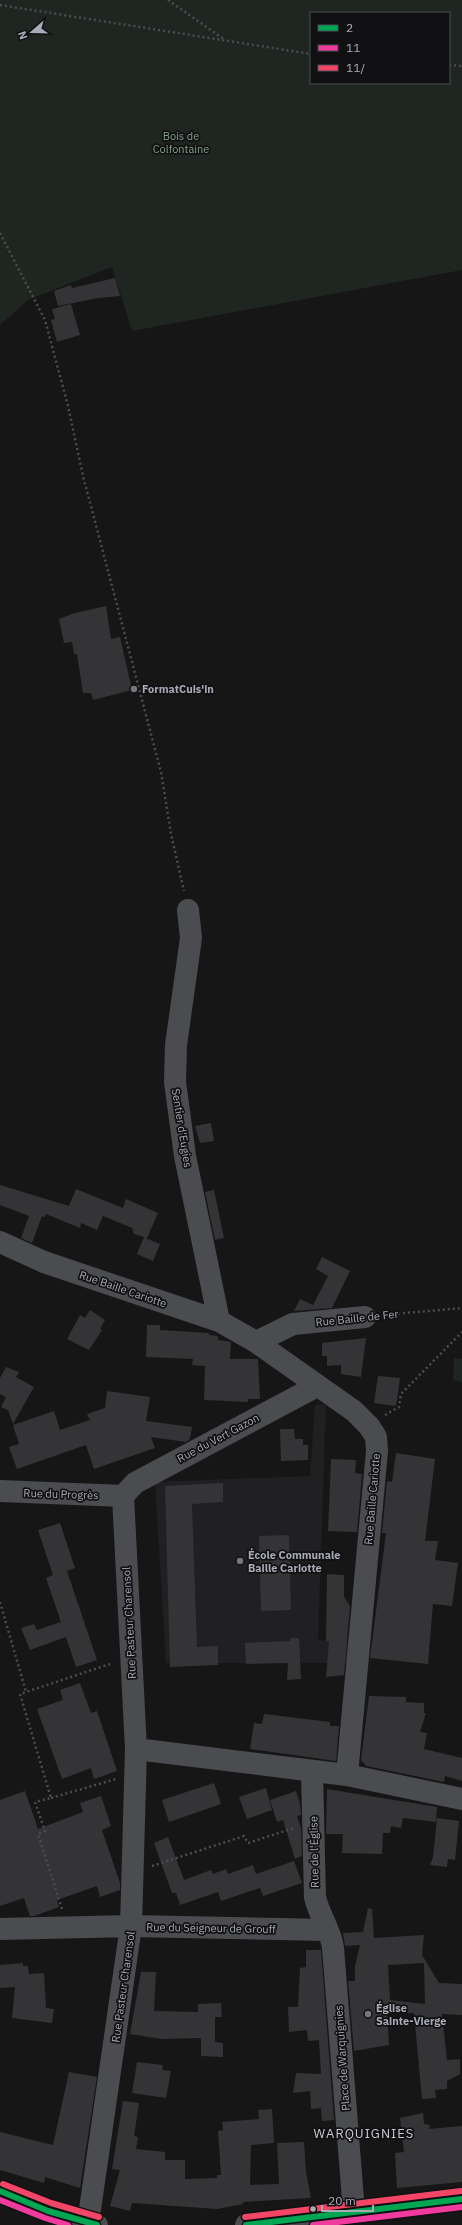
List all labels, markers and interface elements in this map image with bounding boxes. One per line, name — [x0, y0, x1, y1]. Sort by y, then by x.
north arrow — [12, 12, 52, 52]
legend — [310, 12, 450, 84]
text: 2 — [346, 20, 353, 35]
text: N — [15, 29, 31, 42]
text: 11 — [346, 40, 360, 55]
text: 11/ — [346, 60, 365, 75]
park label: Bois de Colfontaine — [153, 129, 209, 156]
place label: FormatCuis'in — [142, 682, 214, 696]
marker: FormatCuis'in — [129, 684, 139, 694]
street label: Sentier d'Eugies — [169, 1088, 195, 1168]
street label: Rue Baille Cariotte — [77, 1267, 169, 1311]
street label: Rue Baille de Fer — [315, 1307, 399, 1329]
street label: Rue du Vert Gazon — [175, 1410, 261, 1466]
street label: Rue Baille Cariotte — [361, 1453, 383, 1545]
street label: Rue du Progrès — [23, 1486, 99, 1502]
place label: École Communale Baille Cariotte — [248, 1547, 340, 1575]
marker: École Communale Baille Cariotte — [235, 1556, 245, 1566]
street label: Rue Pasteur Charensol — [119, 1567, 139, 1679]
street label: Rue de l'Église — [306, 1816, 322, 1888]
street label: Rue du Seigneur de Grouff — [146, 1920, 276, 1936]
street label: Rue Pasteur Charensol — [108, 1931, 138, 2043]
place label: Église Sainte-Vierge — [376, 2000, 446, 2028]
street label: Place de Warquignies — [331, 2005, 353, 2111]
marker: Église Sainte-Vierge — [363, 2009, 373, 2019]
district label: WARQUIGNIES — [314, 2125, 414, 2142]
scale bar — [322, 2187, 373, 2213]
text: 20 m — [328, 2193, 356, 2208]
unlabelled marker — [308, 2204, 318, 2214]

